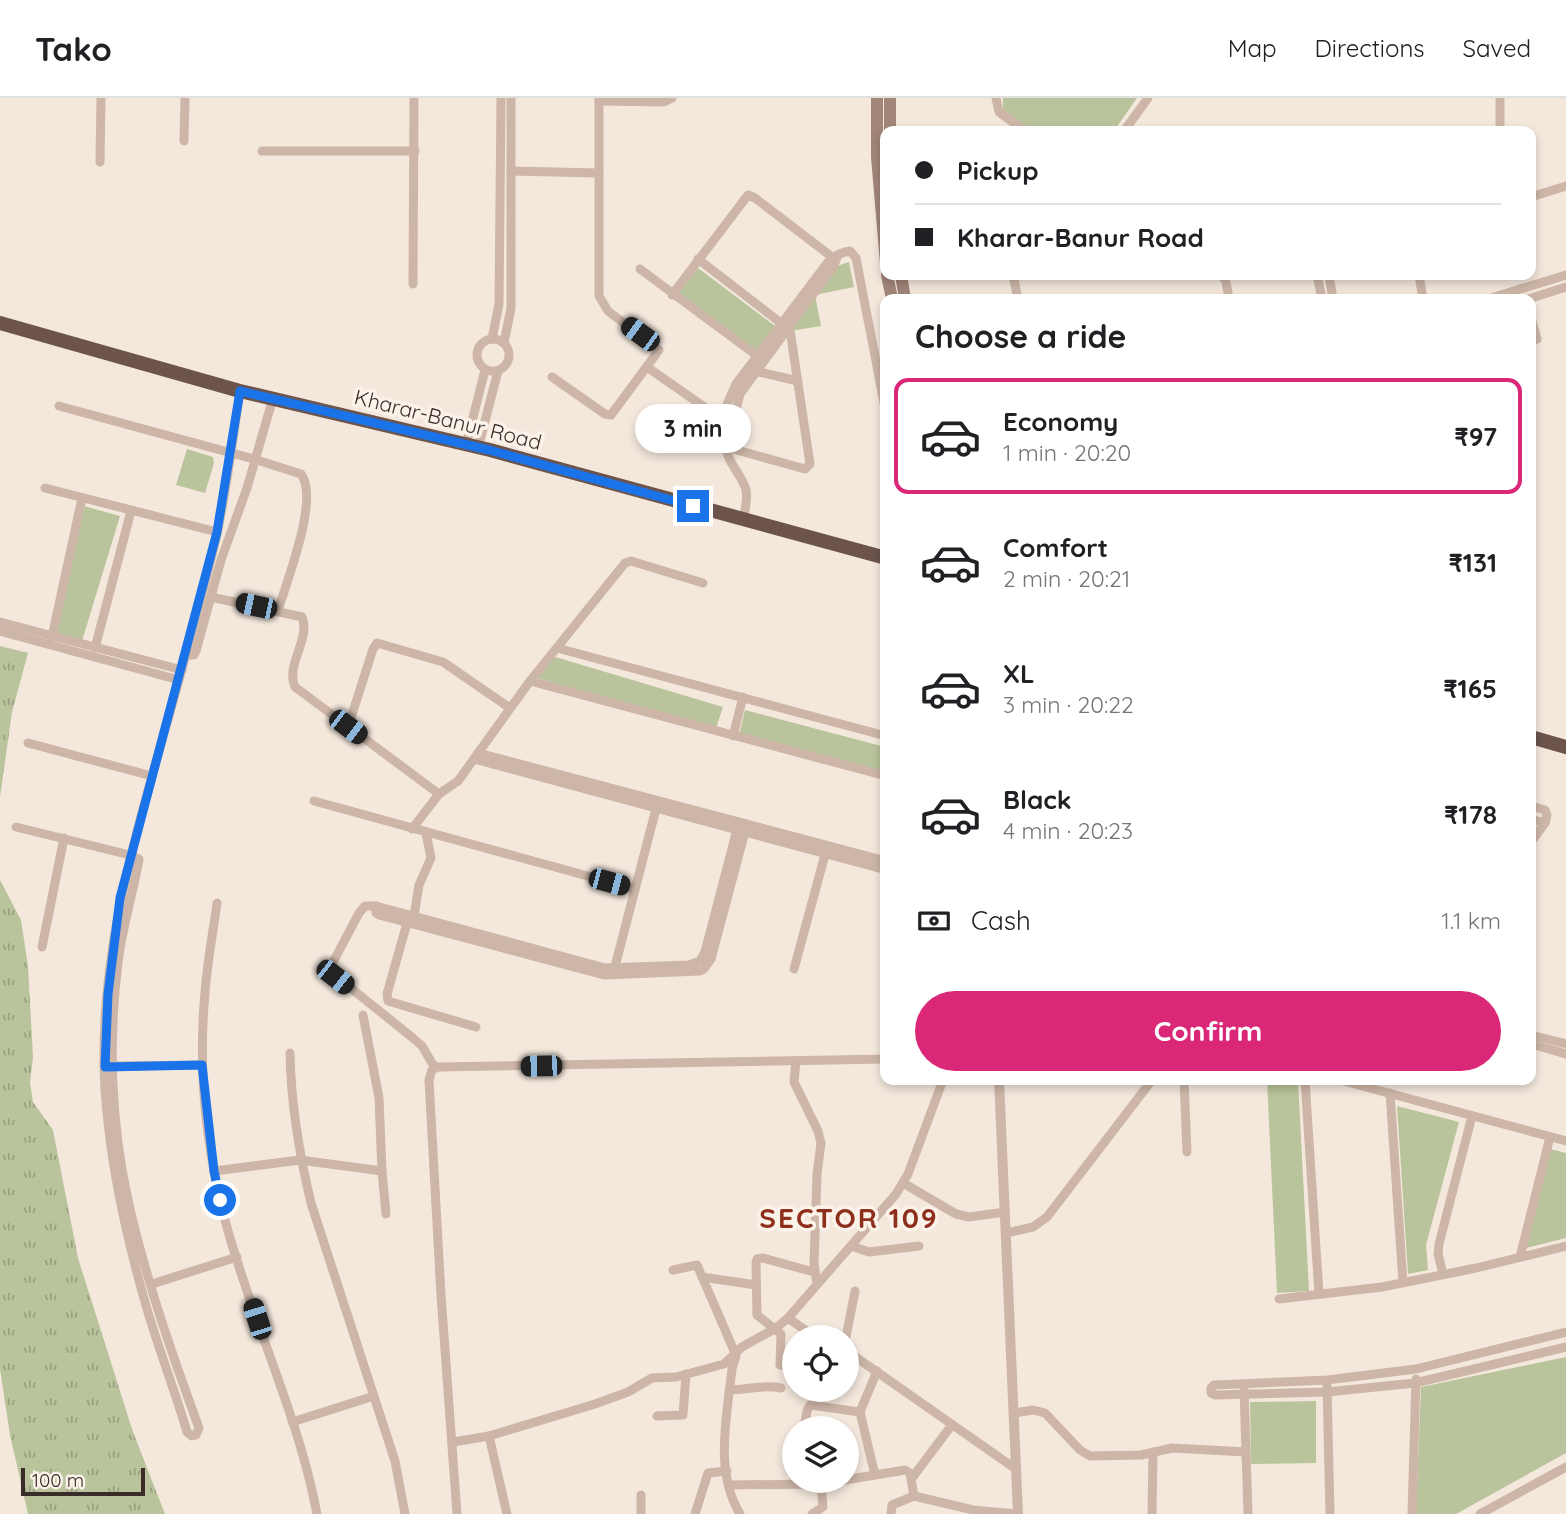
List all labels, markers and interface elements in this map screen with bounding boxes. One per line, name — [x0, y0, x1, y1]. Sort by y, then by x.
text: Tako — [35, 28, 112, 69]
text: Map — [1228, 33, 1277, 63]
text: Directions — [1315, 33, 1425, 63]
text: Saved — [1463, 33, 1531, 63]
text: Pickup — [957, 154, 1039, 187]
text: Kharar-Banur Road — [957, 221, 1204, 254]
car — [617, 313, 664, 355]
text: Choose a ride — [915, 316, 1127, 356]
street label: Kharar-Banur Road — [352, 383, 544, 455]
callout: 3 min — [635, 404, 751, 454]
icon: car — [919, 405, 982, 468]
text: Economy — [1003, 405, 1118, 438]
text: 3 min — [663, 414, 723, 443]
text: ₹97 — [1454, 420, 1497, 453]
text: 1 min · 20:20 — [1003, 438, 1131, 467]
route end — [677, 490, 709, 522]
icon: car — [919, 531, 982, 594]
text: Comfort — [1003, 531, 1108, 564]
text: ₹131 — [1448, 546, 1497, 579]
text: 2 min · 20:21 — [1003, 564, 1130, 593]
car — [234, 591, 279, 621]
icon: car — [919, 657, 982, 720]
text: XL — [1003, 657, 1035, 690]
text: ₹165 — [1443, 672, 1497, 705]
text: 3 min · 20:22 — [1003, 690, 1134, 719]
car — [325, 706, 372, 748]
icon: car — [919, 783, 982, 846]
text: Black — [1003, 783, 1072, 816]
text: ₹178 — [1444, 798, 1497, 831]
text: 4 min · 20:23 — [1003, 816, 1133, 845]
car — [586, 866, 633, 898]
icon: cash — [915, 902, 953, 940]
text: Cash — [971, 904, 1031, 937]
text: 1.1 km — [1441, 906, 1501, 935]
car — [312, 956, 359, 998]
button: Confirm — [915, 991, 1501, 1071]
car — [520, 1055, 563, 1077]
route start — [204, 1184, 236, 1216]
district label: SECTOR 109 — [759, 1200, 939, 1235]
car — [241, 1296, 274, 1342]
map controls — [782, 1325, 859, 1493]
button: locate — [782, 1325, 859, 1402]
button: layers — [782, 1416, 859, 1493]
scale bar — [21, 1465, 145, 1497]
text: 100 m — [32, 1468, 84, 1492]

